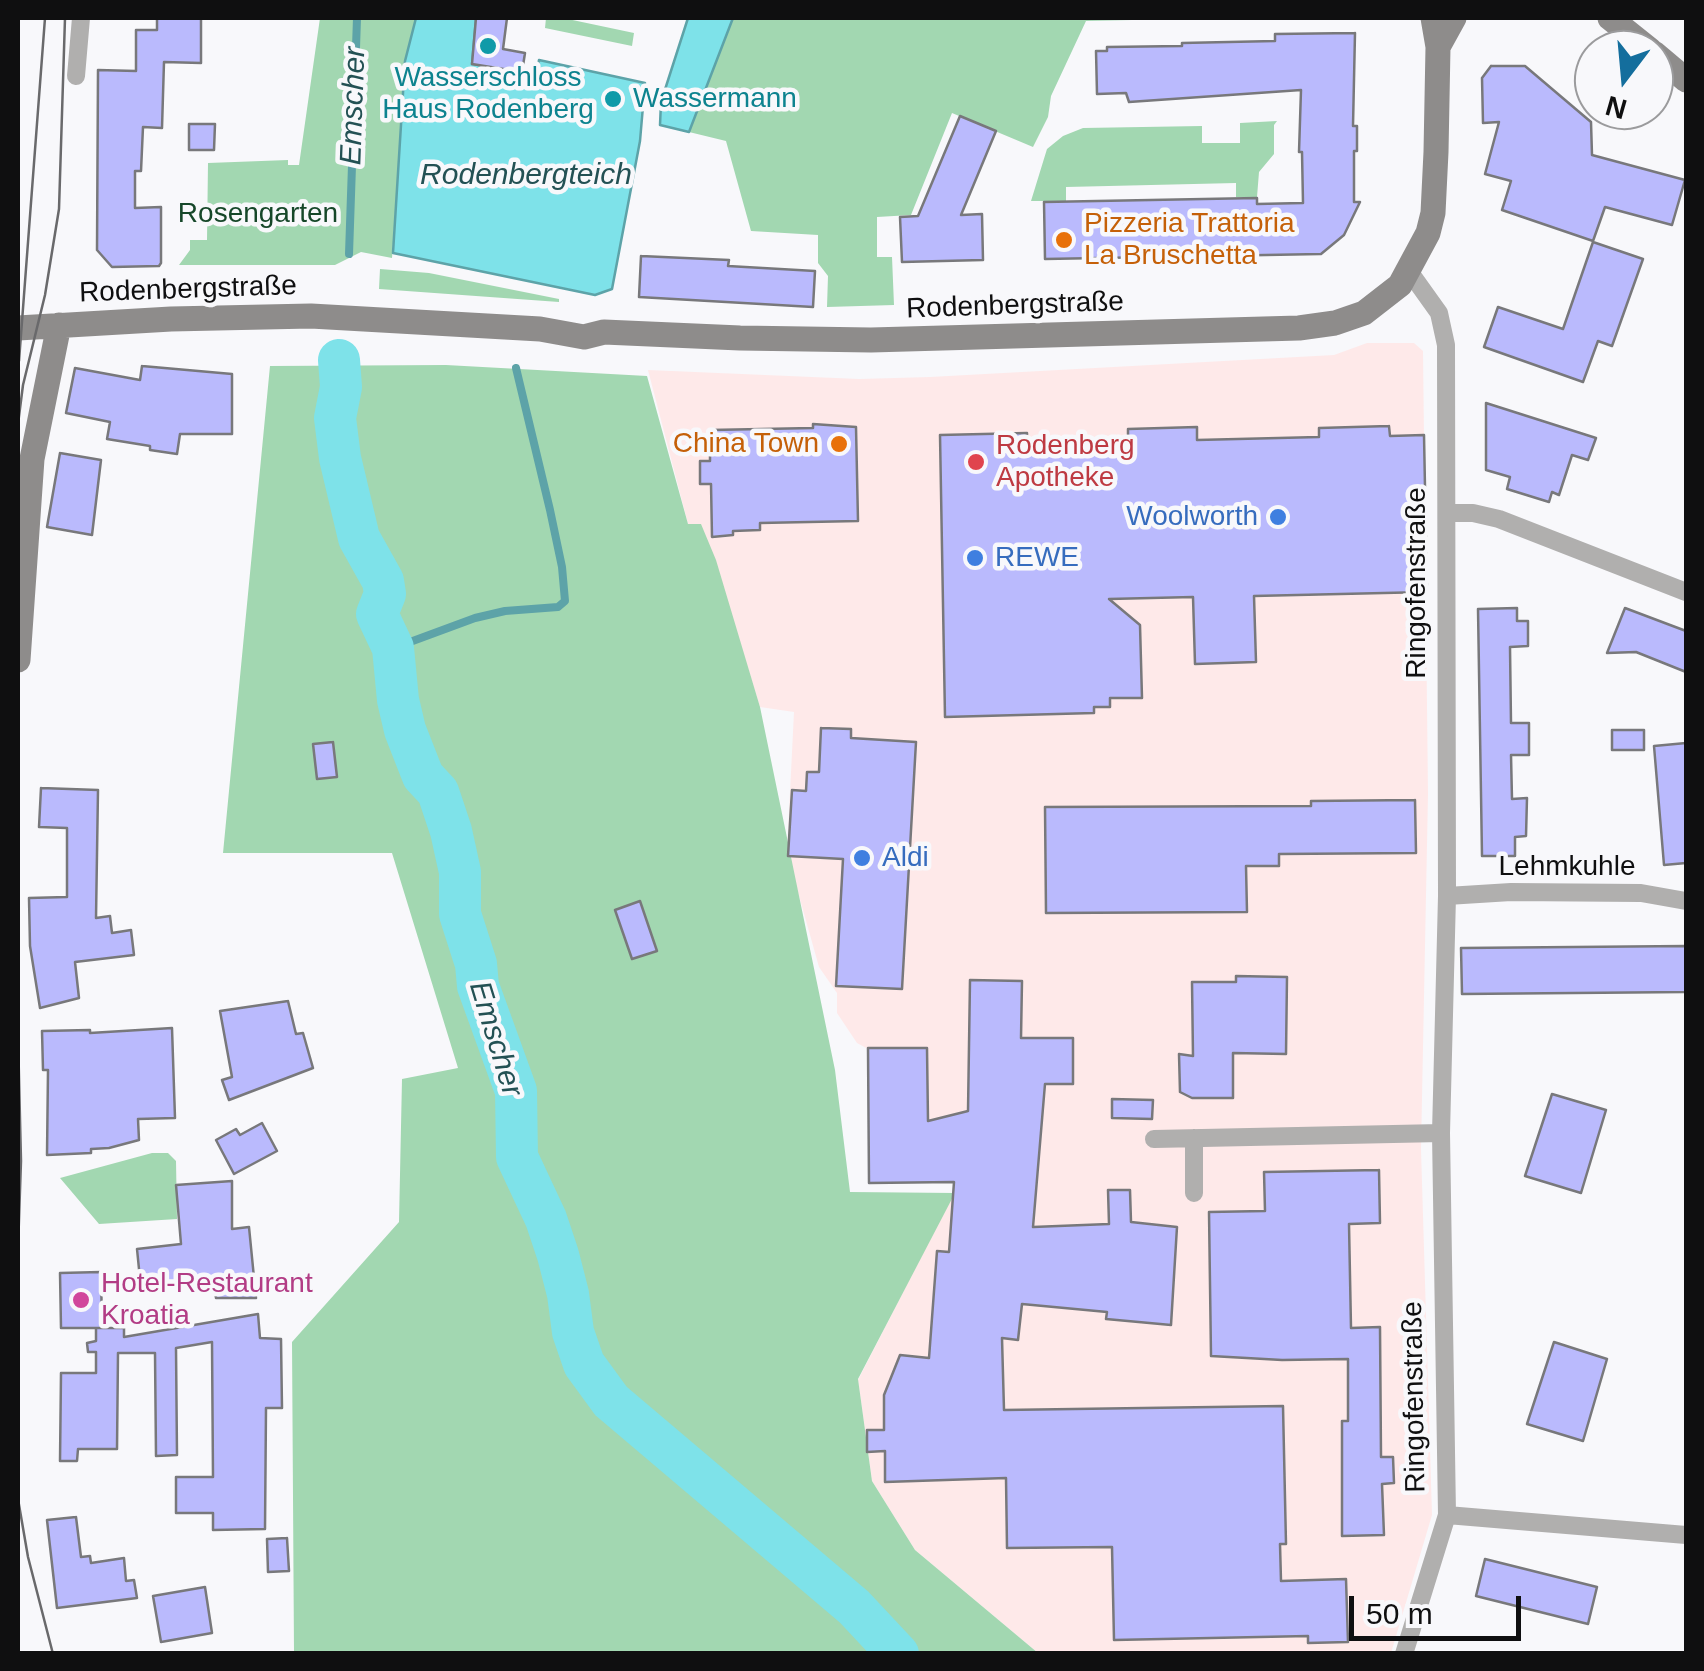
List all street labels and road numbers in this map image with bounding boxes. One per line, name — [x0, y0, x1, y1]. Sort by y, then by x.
street label: Rodenbergstraße — [79, 269, 297, 311]
street label: Rodenbergstraße — [906, 285, 1124, 327]
street label: Ringofenstraße — [1400, 487, 1434, 679]
street label: Lehmkuhle — [1499, 850, 1635, 884]
street label: Ringofenstraße — [1397, 1301, 1433, 1493]

